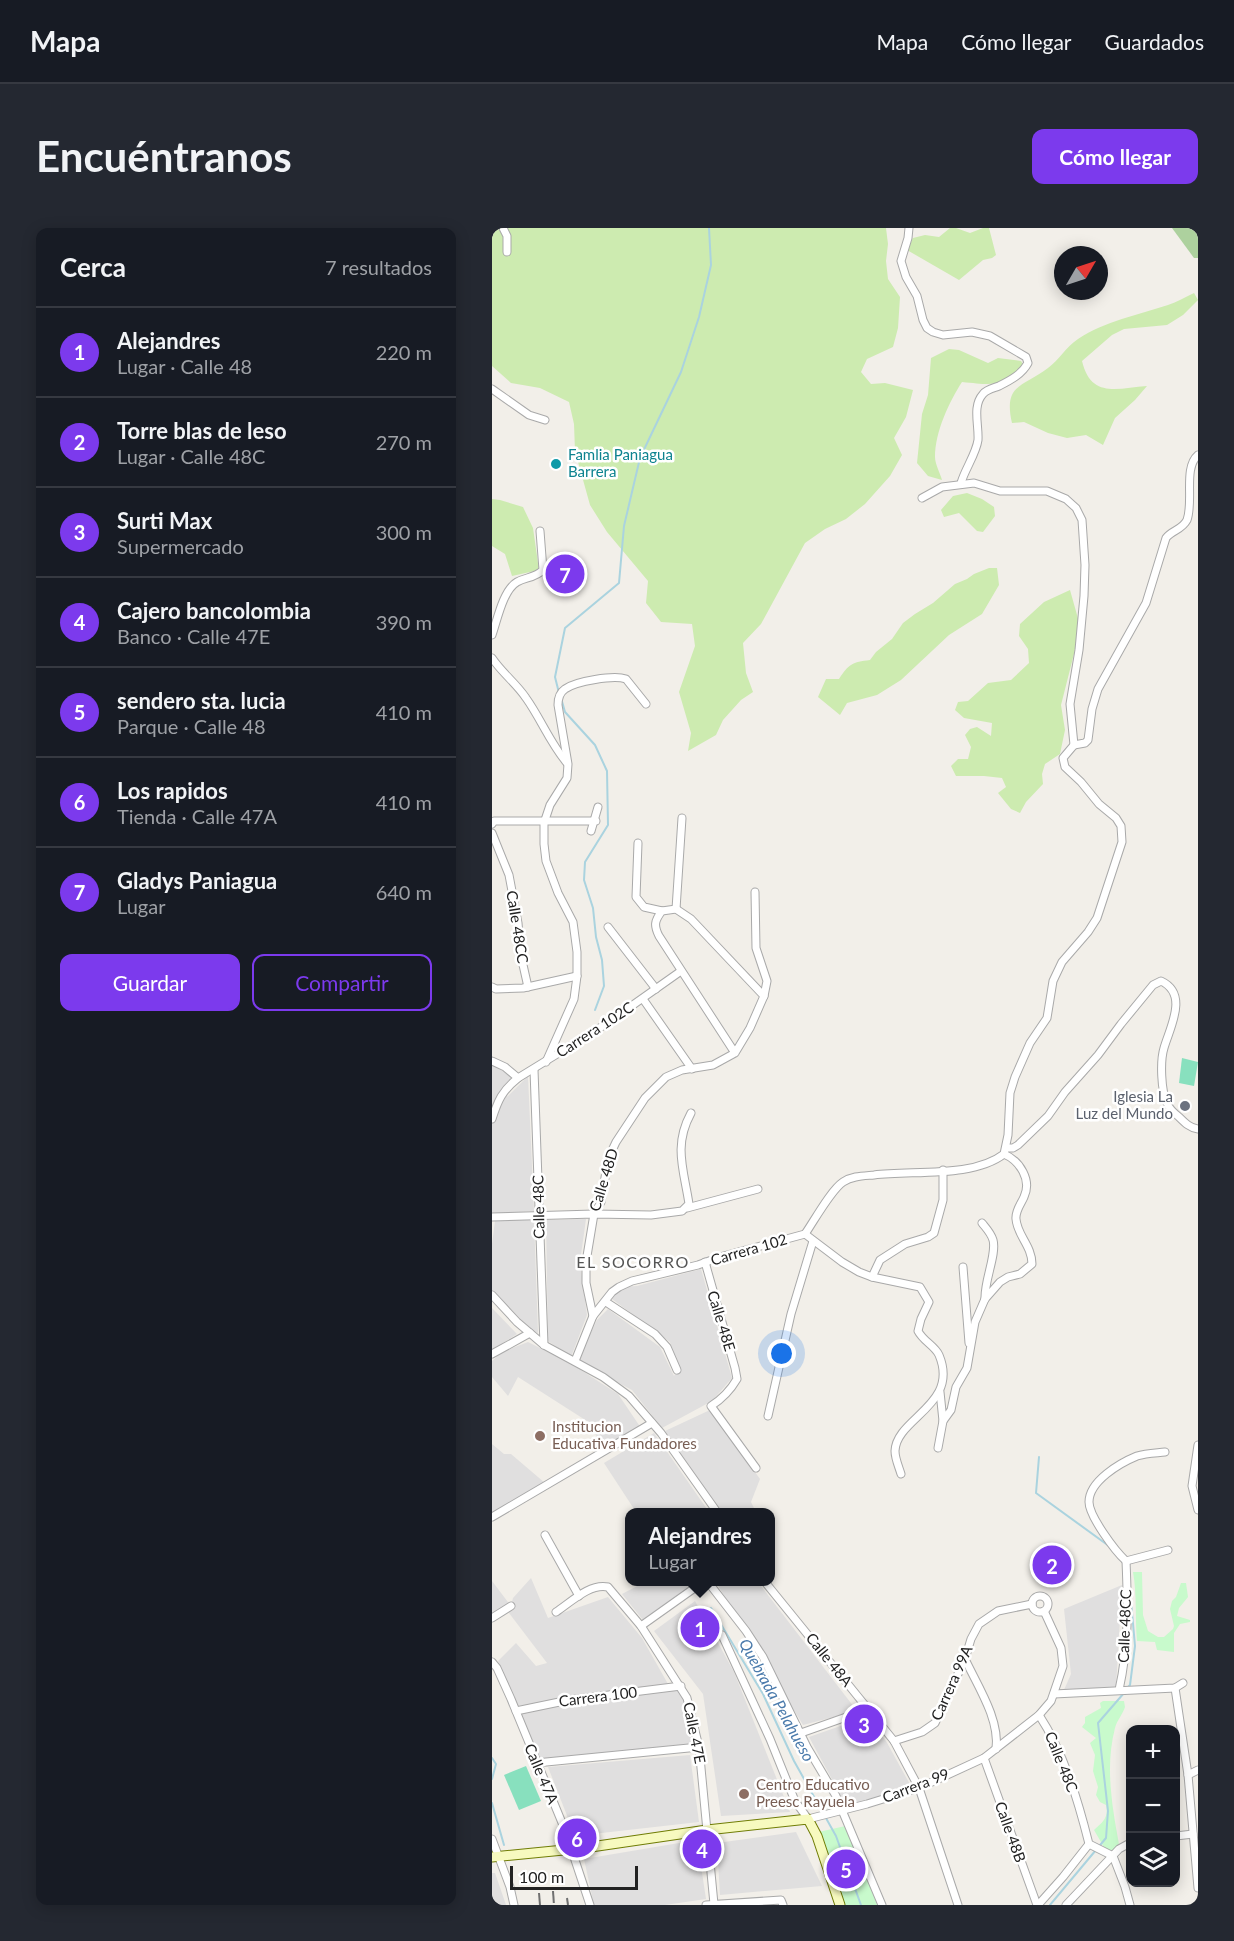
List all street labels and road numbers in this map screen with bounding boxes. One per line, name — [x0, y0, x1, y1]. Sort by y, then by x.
street label: Calle 48CC — [503, 889, 533, 965]
street label: Carrera 102C — [552, 997, 637, 1061]
street label: Calle 48D — [585, 1146, 621, 1213]
street label: Calle 48C — [528, 1175, 548, 1239]
street label: Carrera 102 — [708, 1230, 789, 1269]
street label: Calle 48E — [704, 1288, 740, 1353]
street label: Calle 48CC — [1114, 1589, 1134, 1663]
street label: Calle 48A — [803, 1629, 857, 1691]
street label: Carrera 99A — [927, 1642, 976, 1723]
street label: Carrera 100 — [558, 1682, 638, 1710]
street label: Calle 47E — [680, 1700, 710, 1765]
street label: Calle 48C — [1042, 1729, 1082, 1795]
street label: Calle 47A — [521, 1741, 563, 1807]
street label: Carrera 99 — [880, 1764, 952, 1806]
street label: Calle 48B — [992, 1799, 1030, 1865]

